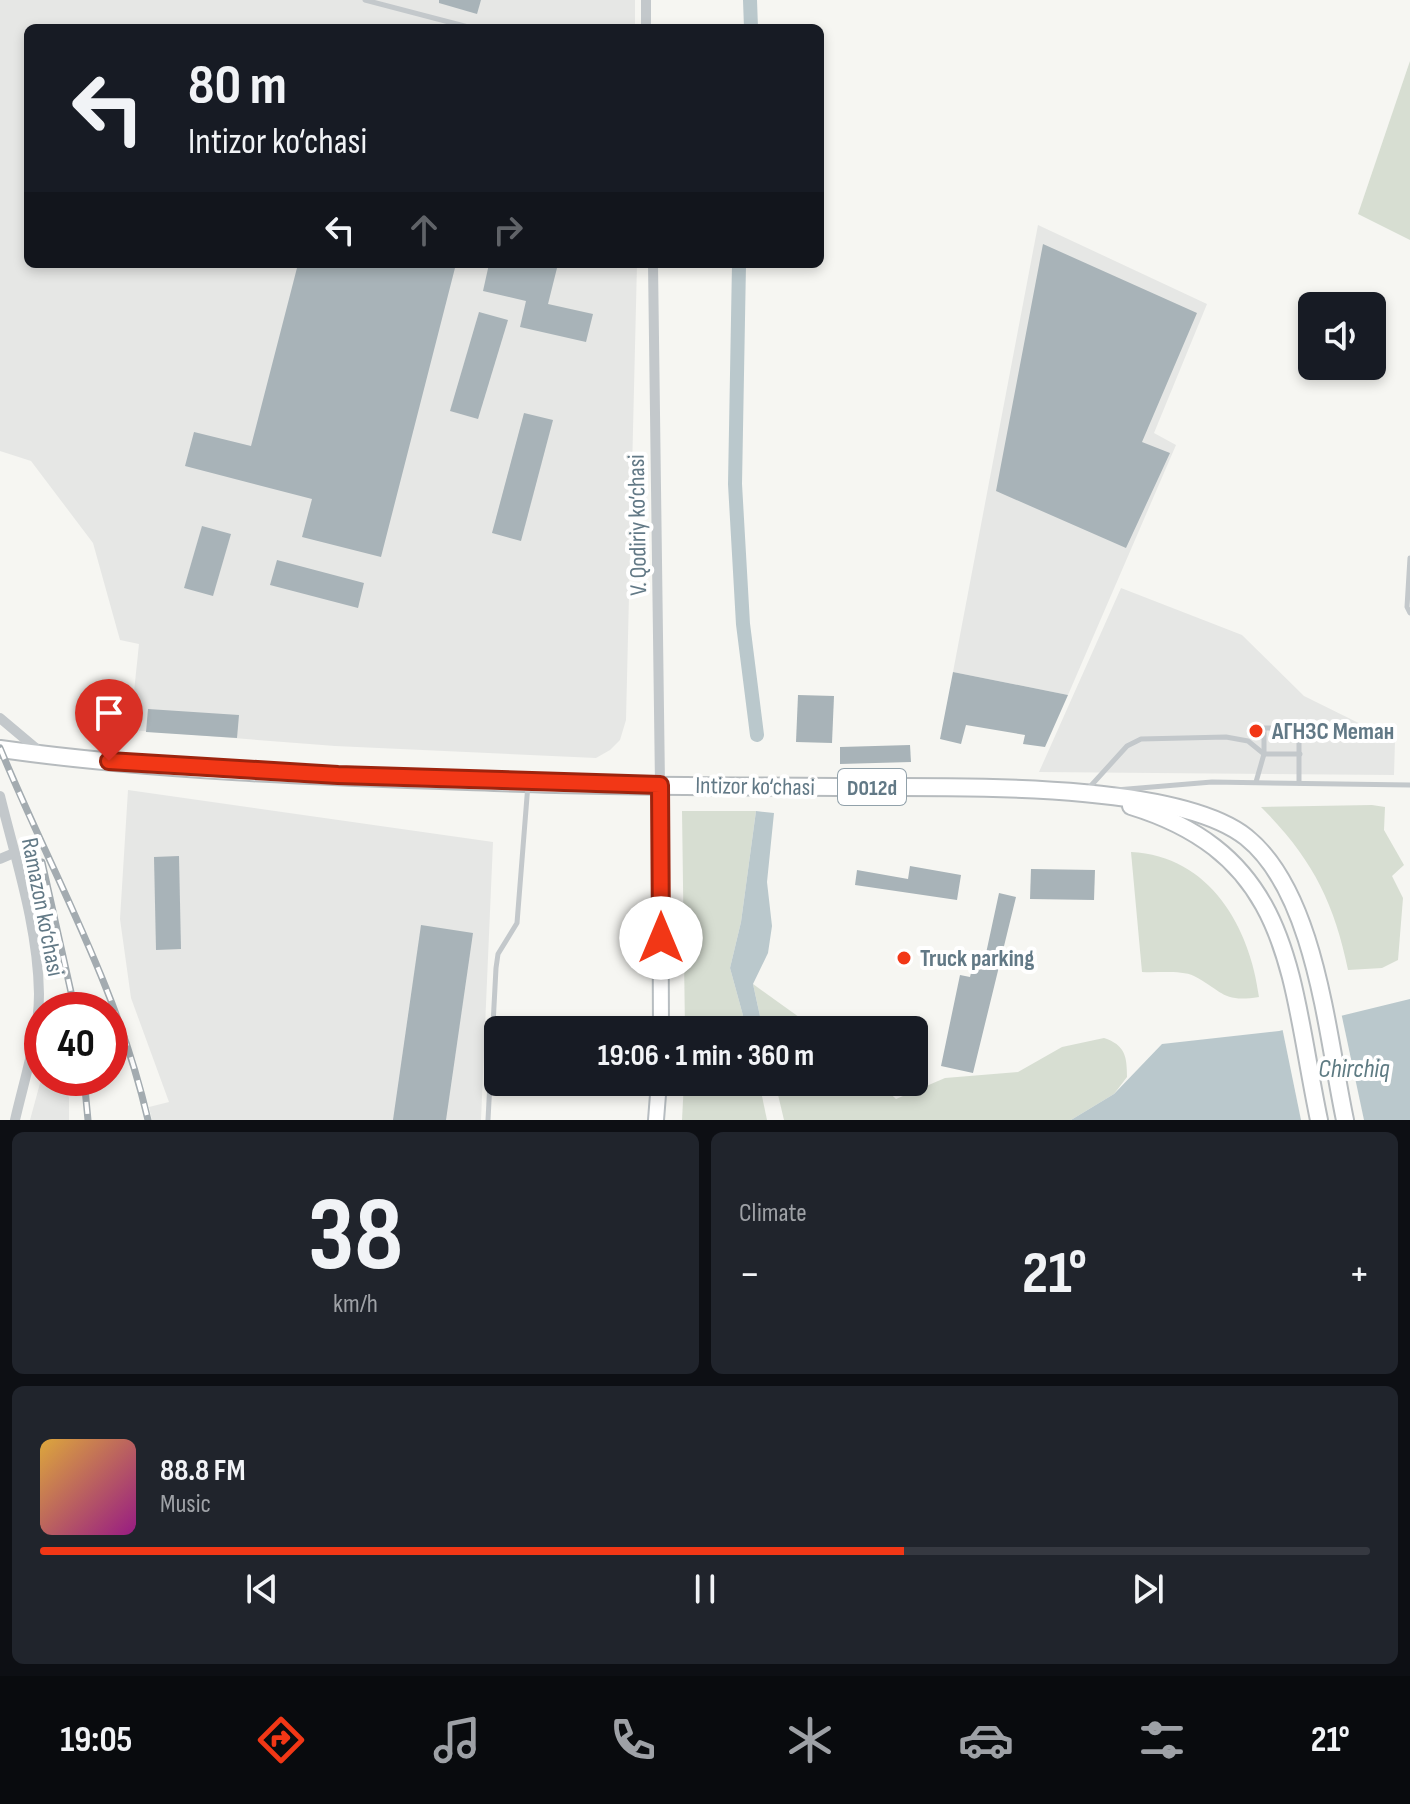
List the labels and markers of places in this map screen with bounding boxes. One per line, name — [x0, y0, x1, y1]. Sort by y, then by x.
pin — [75, 679, 143, 761]
place label: АГНЗС Метан — [1271, 717, 1394, 746]
marker: АГНЗС Метан — [1247, 722, 1265, 740]
place label: Truck parking — [920, 944, 1034, 973]
marker: Truck parking — [895, 949, 913, 967]

